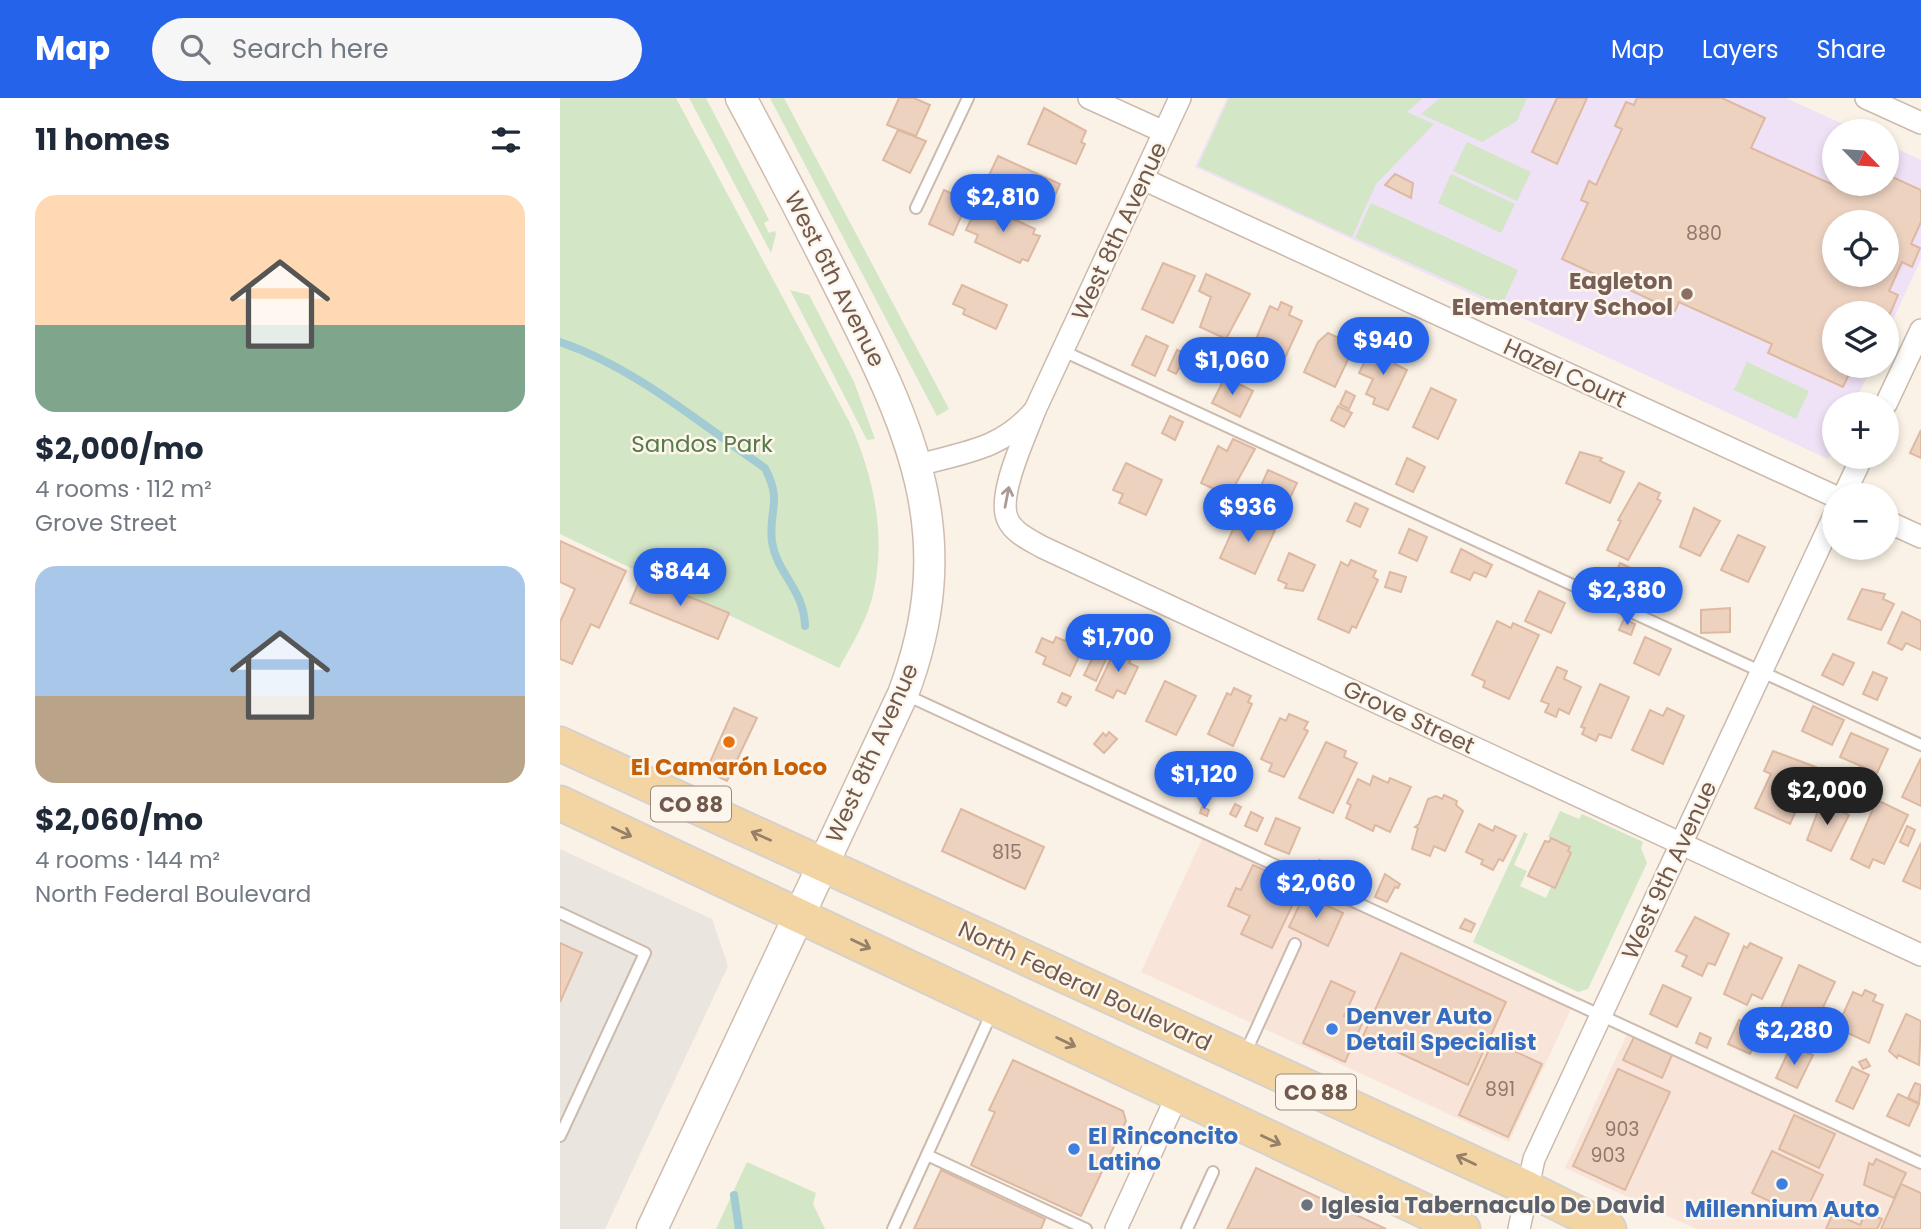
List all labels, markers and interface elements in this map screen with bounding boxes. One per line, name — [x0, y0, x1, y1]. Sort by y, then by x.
search box — [152, 18, 642, 81]
text: Map — [35, 25, 110, 72]
icon: search — [176, 30, 214, 68]
text: Search here — [232, 31, 389, 67]
text: Map — [1611, 33, 1664, 66]
text: Layers — [1702, 33, 1778, 66]
text: Share — [1816, 33, 1886, 66]
text: 11 homes — [35, 118, 170, 161]
north arrow — [1822, 119, 1899, 196]
map controls — [1822, 119, 1899, 560]
icon: filters — [487, 121, 525, 159]
street label: West 8th Avenue — [1064, 137, 1174, 325]
pin: $2,810 — [946, 174, 1060, 234]
text: $2,810 — [966, 181, 1040, 213]
street label: West 6th Avenue — [777, 186, 893, 372]
button: locate — [1822, 210, 1899, 287]
house number: 880 — [1686, 220, 1722, 247]
icon: home — [217, 241, 343, 367]
place label: Eagleton Elementary School — [1452, 265, 1673, 323]
marker: Eagleton Elementary School — [1679, 286, 1695, 302]
button: layers — [1822, 301, 1899, 378]
pin: $940 — [1342, 317, 1424, 377]
text: $940 — [1353, 324, 1413, 356]
street label: Hazel Court — [1498, 331, 1632, 415]
pin: $1,060 — [1175, 338, 1289, 397]
text: $1,060 — [1194, 344, 1270, 376]
button: + — [1822, 392, 1899, 469]
text: $2,000/mo — [35, 427, 204, 470]
park label: Sandos Park — [631, 428, 773, 460]
text: 4 rooms · 112 m² — [35, 473, 212, 505]
button: − — [1822, 483, 1899, 560]
pin: $936 — [1207, 484, 1289, 544]
one-way arrow — [1001, 486, 1014, 508]
text: $936 — [1219, 491, 1277, 523]
text: Grove Street — [35, 507, 177, 539]
pin: $844 — [639, 548, 721, 608]
text: $844 — [649, 555, 711, 587]
pin: $2,380 — [1570, 568, 1684, 627]
text: $2,380 — [1588, 574, 1666, 606]
icon: home — [217, 612, 343, 738]
pin: $1,700 — [1061, 614, 1175, 674]
text: $1,700 — [1082, 621, 1154, 653]
street label: West 8th Avenue — [818, 658, 926, 848]
street label: Grove Street — [1338, 673, 1480, 761]
marker: El Camarón Loco — [721, 734, 737, 750]
place label: El Camarón Loco — [631, 751, 827, 783]
pin: $1,120 — [1147, 752, 1261, 811]
text: $1,120 — [1170, 758, 1238, 790]
pin: $2,000 — [1770, 768, 1884, 827]
text: $2,000 — [1787, 774, 1867, 806]
street label: West 9th Avenue — [1614, 776, 1724, 964]
road number: CO 88 — [651, 786, 731, 822]
text: $2,060/mo — [35, 798, 203, 841]
one-way arrow — [611, 826, 632, 839]
one-way arrow — [750, 829, 772, 842]
house number: 815 — [992, 839, 1022, 866]
text: 4 rooms · 144 m² — [35, 844, 220, 876]
pin: $2,060 — [1259, 860, 1373, 920]
text: $2,060 — [1276, 867, 1356, 899]
text: North Federal Boulevard — [35, 878, 311, 910]
street label: North Federal Boulevard — [953, 913, 1217, 1059]
one-way arrow — [850, 938, 871, 952]
place label: Denver Auto Detail Specialist — [1346, 1000, 1536, 1058]
pin: $2,280 — [1737, 1007, 1851, 1067]
text: $2,280 — [1755, 1014, 1833, 1046]
marker: Denver Auto Detail Specialist — [1324, 1021, 1340, 1037]
one-way arrow — [1055, 1036, 1076, 1050]
road number: CO 88 — [1276, 1074, 1356, 1110]
house number: 891 — [1485, 1076, 1515, 1103]
house number: 903 — [1604, 1116, 1640, 1143]
place label: El Rinconcito Latino — [1088, 1120, 1238, 1178]
one-way arrow — [1260, 1134, 1281, 1148]
marker: El Rinconcito Latino — [1066, 1141, 1082, 1157]
house number: 903 — [1590, 1142, 1626, 1169]
one-way arrow — [1455, 1153, 1477, 1166]
marker: Millennium Auto — [1774, 1176, 1790, 1192]
place label: Iglesia Tabernaculo De David — [1321, 1189, 1665, 1221]
place label: Millennium Auto — [1685, 1193, 1879, 1225]
marker: Iglesia Tabernaculo De David — [1299, 1197, 1315, 1213]

